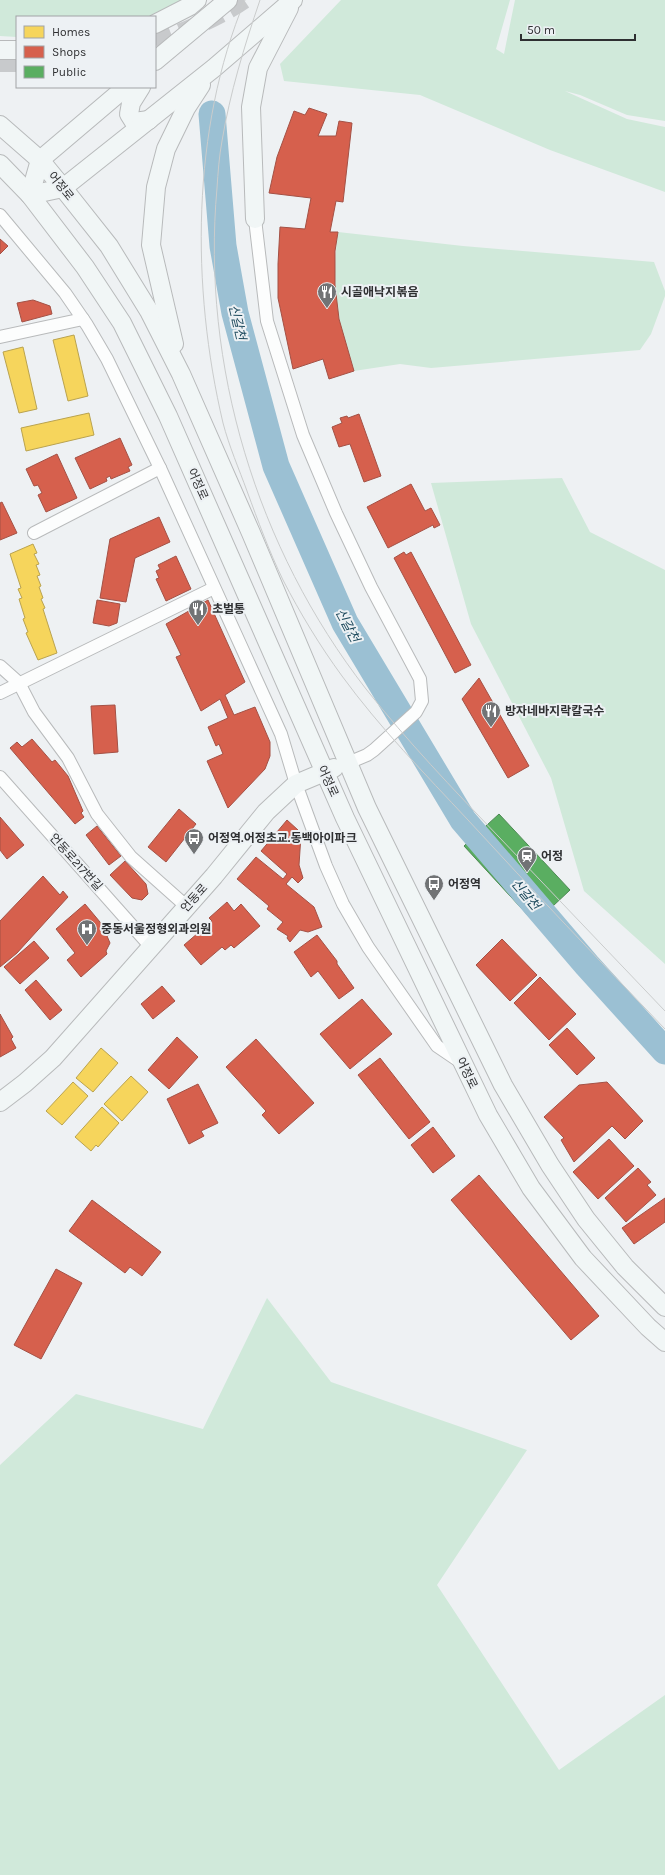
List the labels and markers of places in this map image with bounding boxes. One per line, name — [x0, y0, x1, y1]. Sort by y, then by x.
restaurant icon: 시골애낙지볶음 — [316, 281, 338, 309]
place label: 시골애낙지볶음 — [341, 285, 418, 299]
restaurant icon: 초벌통 — [187, 598, 209, 626]
place label: 초벌통 — [212, 602, 245, 616]
restaurant icon: 방자네바지락칼국수 — [480, 700, 502, 728]
place label: 방자네바지락칼국수 — [505, 704, 604, 718]
bus stop icon: 어정역.어정초교.동백아이파크 — [183, 827, 205, 855]
place label: 어정역.어정초교.동백아이파크 — [208, 831, 357, 845]
station icon: 어정 — [516, 845, 538, 873]
place label: 어정 — [541, 849, 563, 863]
bus stop icon: 어정역 — [423, 873, 445, 901]
place label: 어정역 — [448, 877, 481, 891]
hospital icon: 중동서울정형외과의원 — [76, 918, 98, 946]
place label: 중동서울정형외과의원 — [101, 922, 211, 936]

